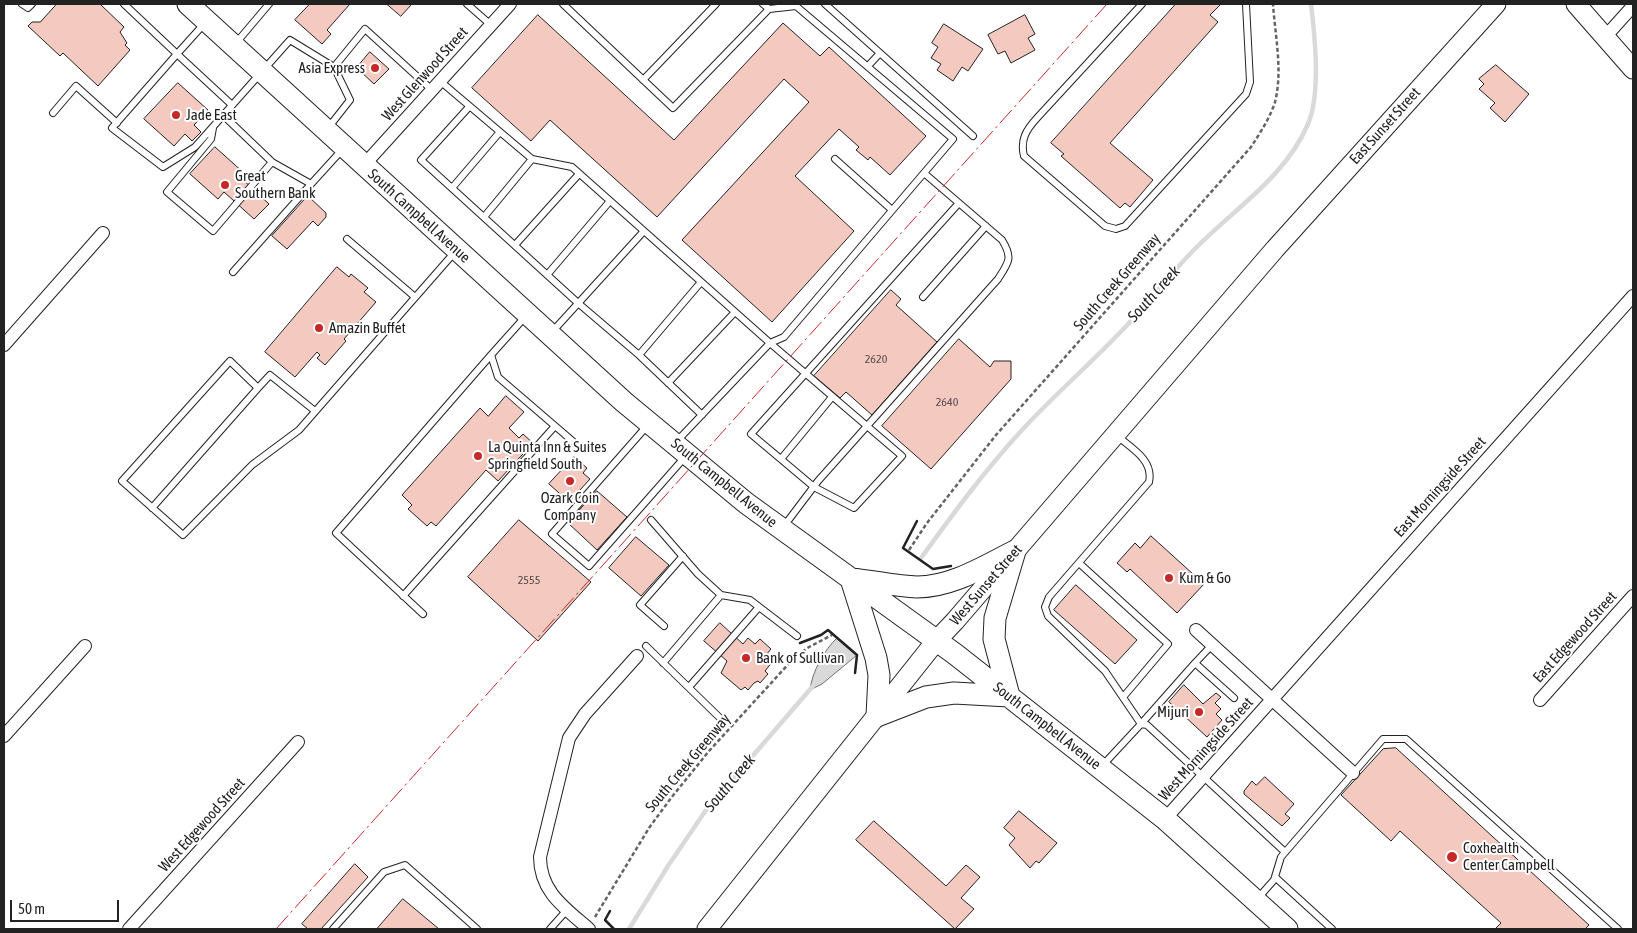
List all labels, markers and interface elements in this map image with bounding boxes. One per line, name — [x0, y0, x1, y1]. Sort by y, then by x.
street label: West Glenwood Street — [378, 23, 472, 125]
place label: Asia Express — [298, 59, 365, 77]
marker: Asia Express — [369, 62, 381, 74]
street label: East Sunset Street — [1346, 84, 1424, 168]
place label: Jade East — [186, 106, 237, 124]
marker: Jade East — [170, 109, 182, 121]
street label: South Campbell Avenue — [364, 165, 474, 267]
place label: Great Southern Bank — [235, 167, 316, 202]
marker: Great Southern Bank — [219, 179, 231, 191]
street label: South Creek Greenway — [1070, 230, 1164, 334]
water label: South Creek — [1124, 262, 1184, 326]
place label: Amazin Buffet — [329, 319, 406, 337]
marker: Amazin Buffet — [313, 322, 325, 334]
house number: 2620 — [865, 352, 887, 366]
house number: 2640 — [936, 395, 958, 409]
street label: East Morningside Street — [1390, 433, 1490, 541]
street label: South Campbell Avenue — [667, 435, 781, 531]
place label: La Quinta Inn & Suites Springfield South — [488, 438, 606, 473]
marker: La Quinta Inn & Suites Springfield South — [472, 450, 484, 462]
marker: Ozark Coin Company — [564, 475, 576, 487]
place label: Ozark Coin Company — [541, 489, 599, 524]
street label: West Sunset Street — [946, 541, 1026, 629]
place label: Kum & Go — [1179, 569, 1231, 587]
marker: Kum & Go — [1163, 572, 1175, 584]
house number: 2555 — [518, 573, 540, 587]
street label: East Edgewood Street — [1529, 588, 1621, 686]
place label: Bank of Sullivan — [756, 649, 844, 667]
marker: Bank of Sullivan — [740, 652, 752, 664]
street label: South Campbell Avenue — [990, 678, 1104, 774]
street label: West Morningside Street — [1155, 694, 1257, 804]
place label: Mijuri — [1157, 703, 1189, 721]
marker: Mijuri — [1193, 706, 1205, 718]
street label: South Creek Greenway — [642, 710, 734, 816]
water label: South Creek — [700, 750, 760, 816]
street label: West Edgewood Street — [155, 774, 249, 876]
place label: Coxhealth Center Campbell — [1463, 839, 1555, 874]
marker: Coxhealth Center Campbell — [1445, 850, 1459, 864]
scale bar — [12, 890, 121, 922]
text: 50 m — [18, 900, 45, 917]

